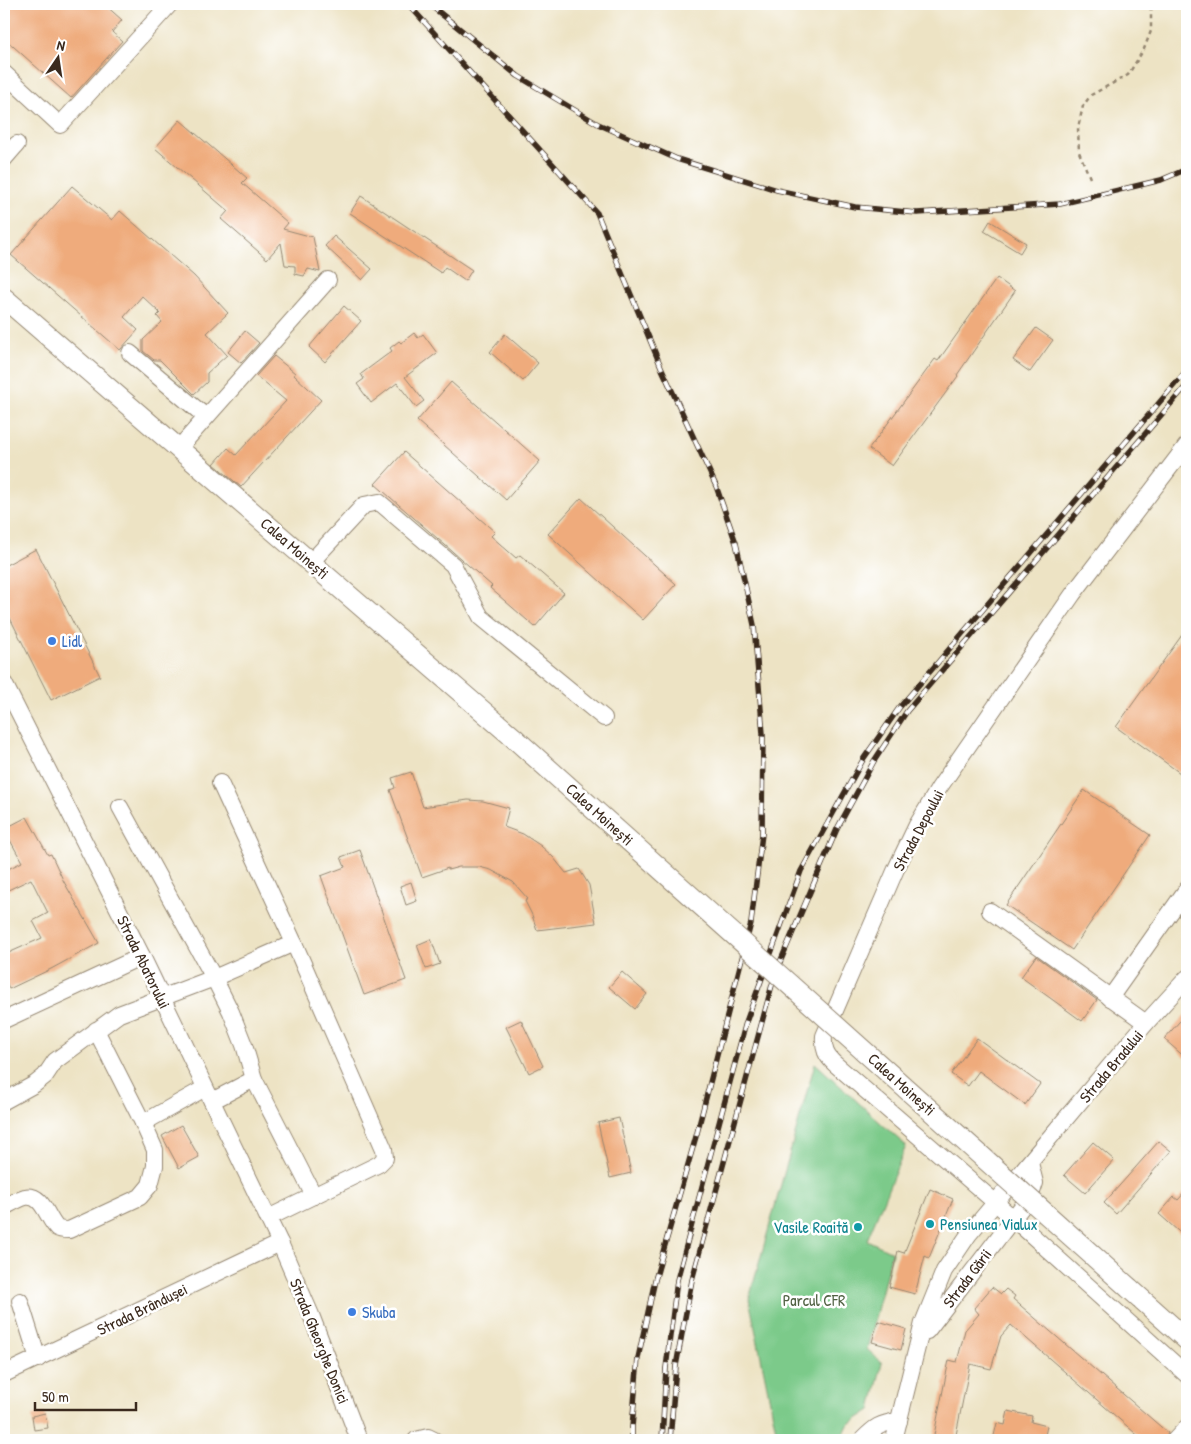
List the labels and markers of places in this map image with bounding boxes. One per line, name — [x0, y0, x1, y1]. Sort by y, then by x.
place label: Lidl — [62, 630, 83, 652]
marker: Lidl — [46, 635, 58, 647]
place label: Pensiunea Vialux — [940, 1213, 1038, 1235]
place label: Vasile Roaită — [773, 1216, 848, 1238]
marker: Pensiunea Vialux — [924, 1218, 936, 1230]
marker: Vasile Roaită — [852, 1221, 864, 1233]
place label: Skuba — [362, 1301, 395, 1323]
marker: Skuba — [346, 1306, 358, 1318]

